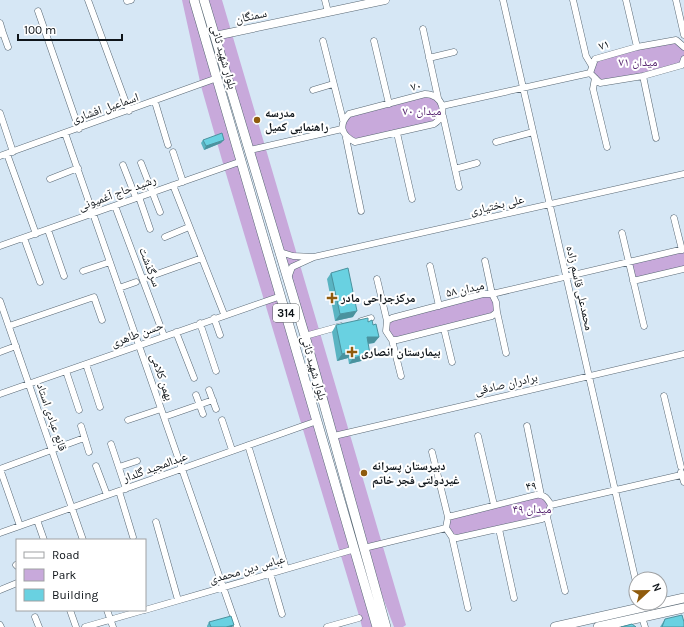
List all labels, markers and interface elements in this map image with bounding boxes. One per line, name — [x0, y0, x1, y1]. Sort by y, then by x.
street label: سمنگان — [234, 6, 268, 26]
scale bar — [18, 16, 122, 42]
text: 100 m — [24, 23, 56, 37]
street label: بلوار شهید ثانی — [208, 23, 240, 91]
street label: ۷۱ — [597, 37, 611, 53]
park label: میدان ۷۱ — [619, 55, 658, 69]
street label: ۷۰ — [409, 78, 423, 94]
street label: اسماعیل افشاری — [70, 90, 141, 126]
park label: میدان ۷۰ — [403, 104, 442, 118]
place label: مدرسه راهنمایی کمیل — [265, 106, 329, 135]
marker: مدرسه راهنمایی کمیل — [252, 115, 262, 125]
street label: رشید حاج آغمیونی — [76, 172, 158, 214]
street label: علی بختیاری — [469, 192, 526, 218]
street label: محمدعلی قاسم زاده — [562, 244, 597, 332]
street label: سرگذشت — [136, 245, 164, 289]
street label: میدان ۵۸ — [444, 278, 486, 300]
place label: مرکزجراحی مادر — [340, 291, 416, 306]
marker: مرکزجراحی مادر — [326, 292, 338, 304]
road number: 314 — [273, 304, 299, 322]
street label: حسن طاهری — [109, 318, 165, 350]
street label: بلوار شهید ثانی — [298, 334, 330, 402]
place label: بیمارستان انصاری — [361, 345, 441, 360]
marker: بیمارستان انصاری — [346, 346, 358, 358]
street label: بهمن کلامی — [147, 352, 177, 402]
street label: برادران صادقی — [473, 370, 539, 398]
street label: قانع عبادی استاد — [33, 381, 70, 453]
street label: عبدالمجید گلدار — [120, 449, 189, 486]
place label: دبیرستان پسرانه غیردولتی فجر خاتم — [372, 459, 460, 488]
marker: دبیرستان پسرانه غیردولتی فجر خاتم — [359, 468, 369, 478]
street label: ۴۹ — [525, 478, 537, 494]
park label: میدان ۴۹ — [513, 502, 552, 516]
legend — [16, 539, 146, 611]
text: Road — [52, 548, 80, 562]
street label: عباس دین محمدی — [208, 552, 287, 587]
text: Park — [52, 568, 77, 582]
north arrow — [628, 571, 668, 611]
text: N — [649, 581, 664, 594]
text: Building — [52, 588, 99, 602]

